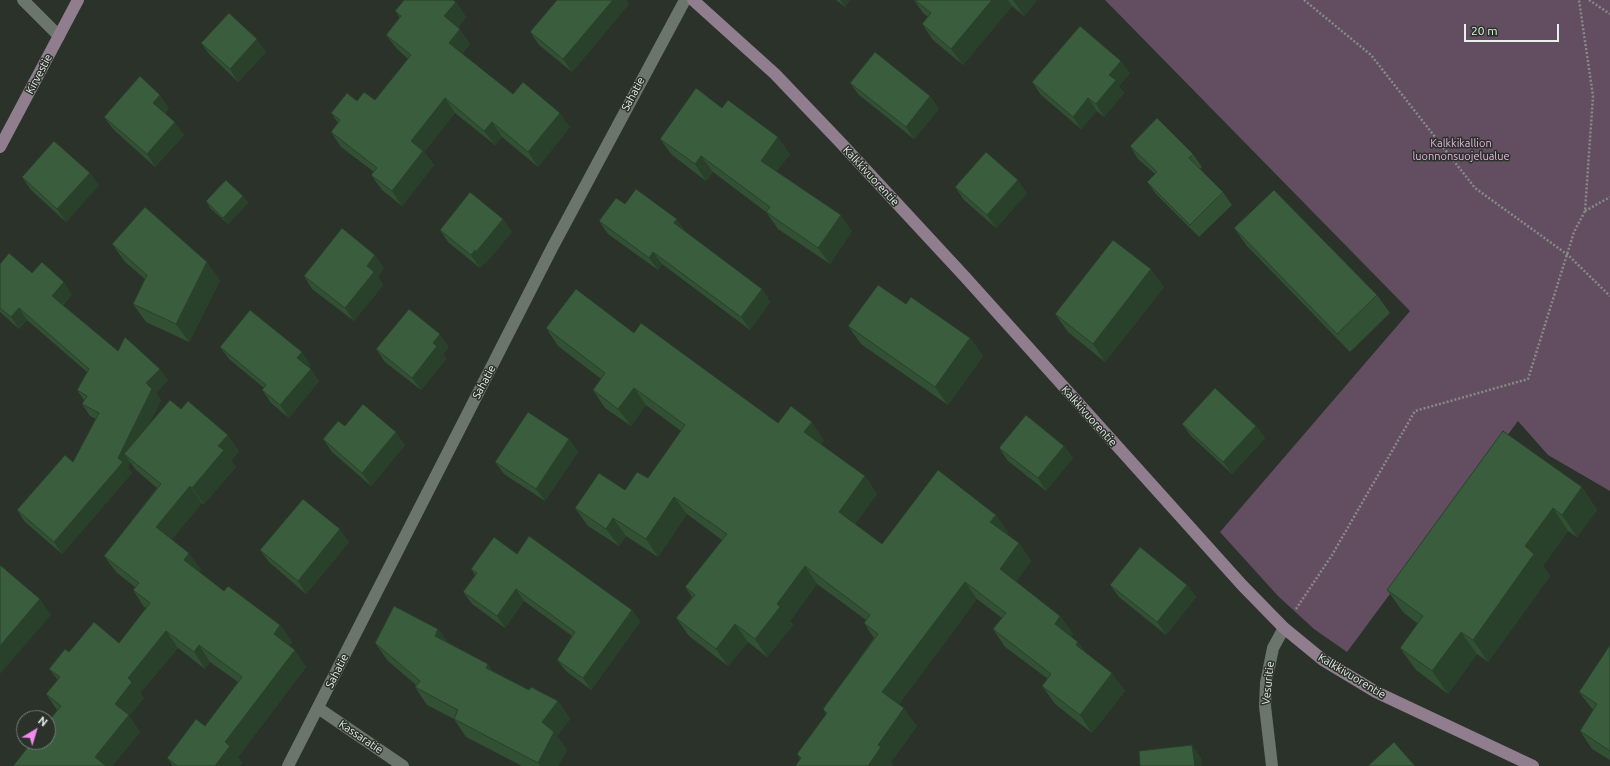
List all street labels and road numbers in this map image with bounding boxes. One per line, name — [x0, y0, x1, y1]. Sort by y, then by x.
street label: Kirvestie — [23, 52, 55, 96]
street label: Sahatie — [619, 75, 647, 113]
street label: Kalkkivuorentie — [840, 143, 902, 209]
street label: Sahatie — [470, 363, 498, 401]
street label: Kalkkivuorentie — [1058, 383, 1120, 449]
street label: Kalkkivuorentie — [1316, 651, 1388, 701]
street label: Sahatie — [323, 652, 351, 690]
street label: Vesuritie — [1259, 661, 1277, 705]
street label: Kassaratie — [336, 717, 386, 757]

